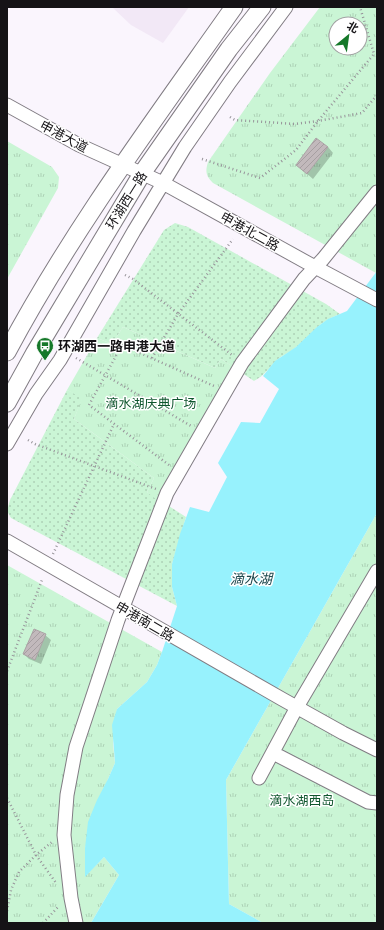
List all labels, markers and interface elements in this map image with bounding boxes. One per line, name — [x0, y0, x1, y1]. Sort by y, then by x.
north arrow — [328, 16, 368, 56]
text: 北 — [344, 18, 361, 37]
street label: 申港大道 — [36, 117, 91, 157]
street label: 环湖西一路 — [102, 168, 152, 233]
street label: 申港北二路 — [217, 208, 282, 256]
bus stop icon: 环湖西一路申港大道 — [35, 336, 55, 361]
place label: 环湖西一路申港大道 — [58, 338, 175, 356]
park label: 滴水湖庆典广场 — [105, 395, 197, 413]
water label: 滴水湖 — [230, 570, 274, 590]
street label: 申港南二路 — [112, 598, 177, 646]
park label: 滴水湖西岛 — [269, 792, 335, 810]

